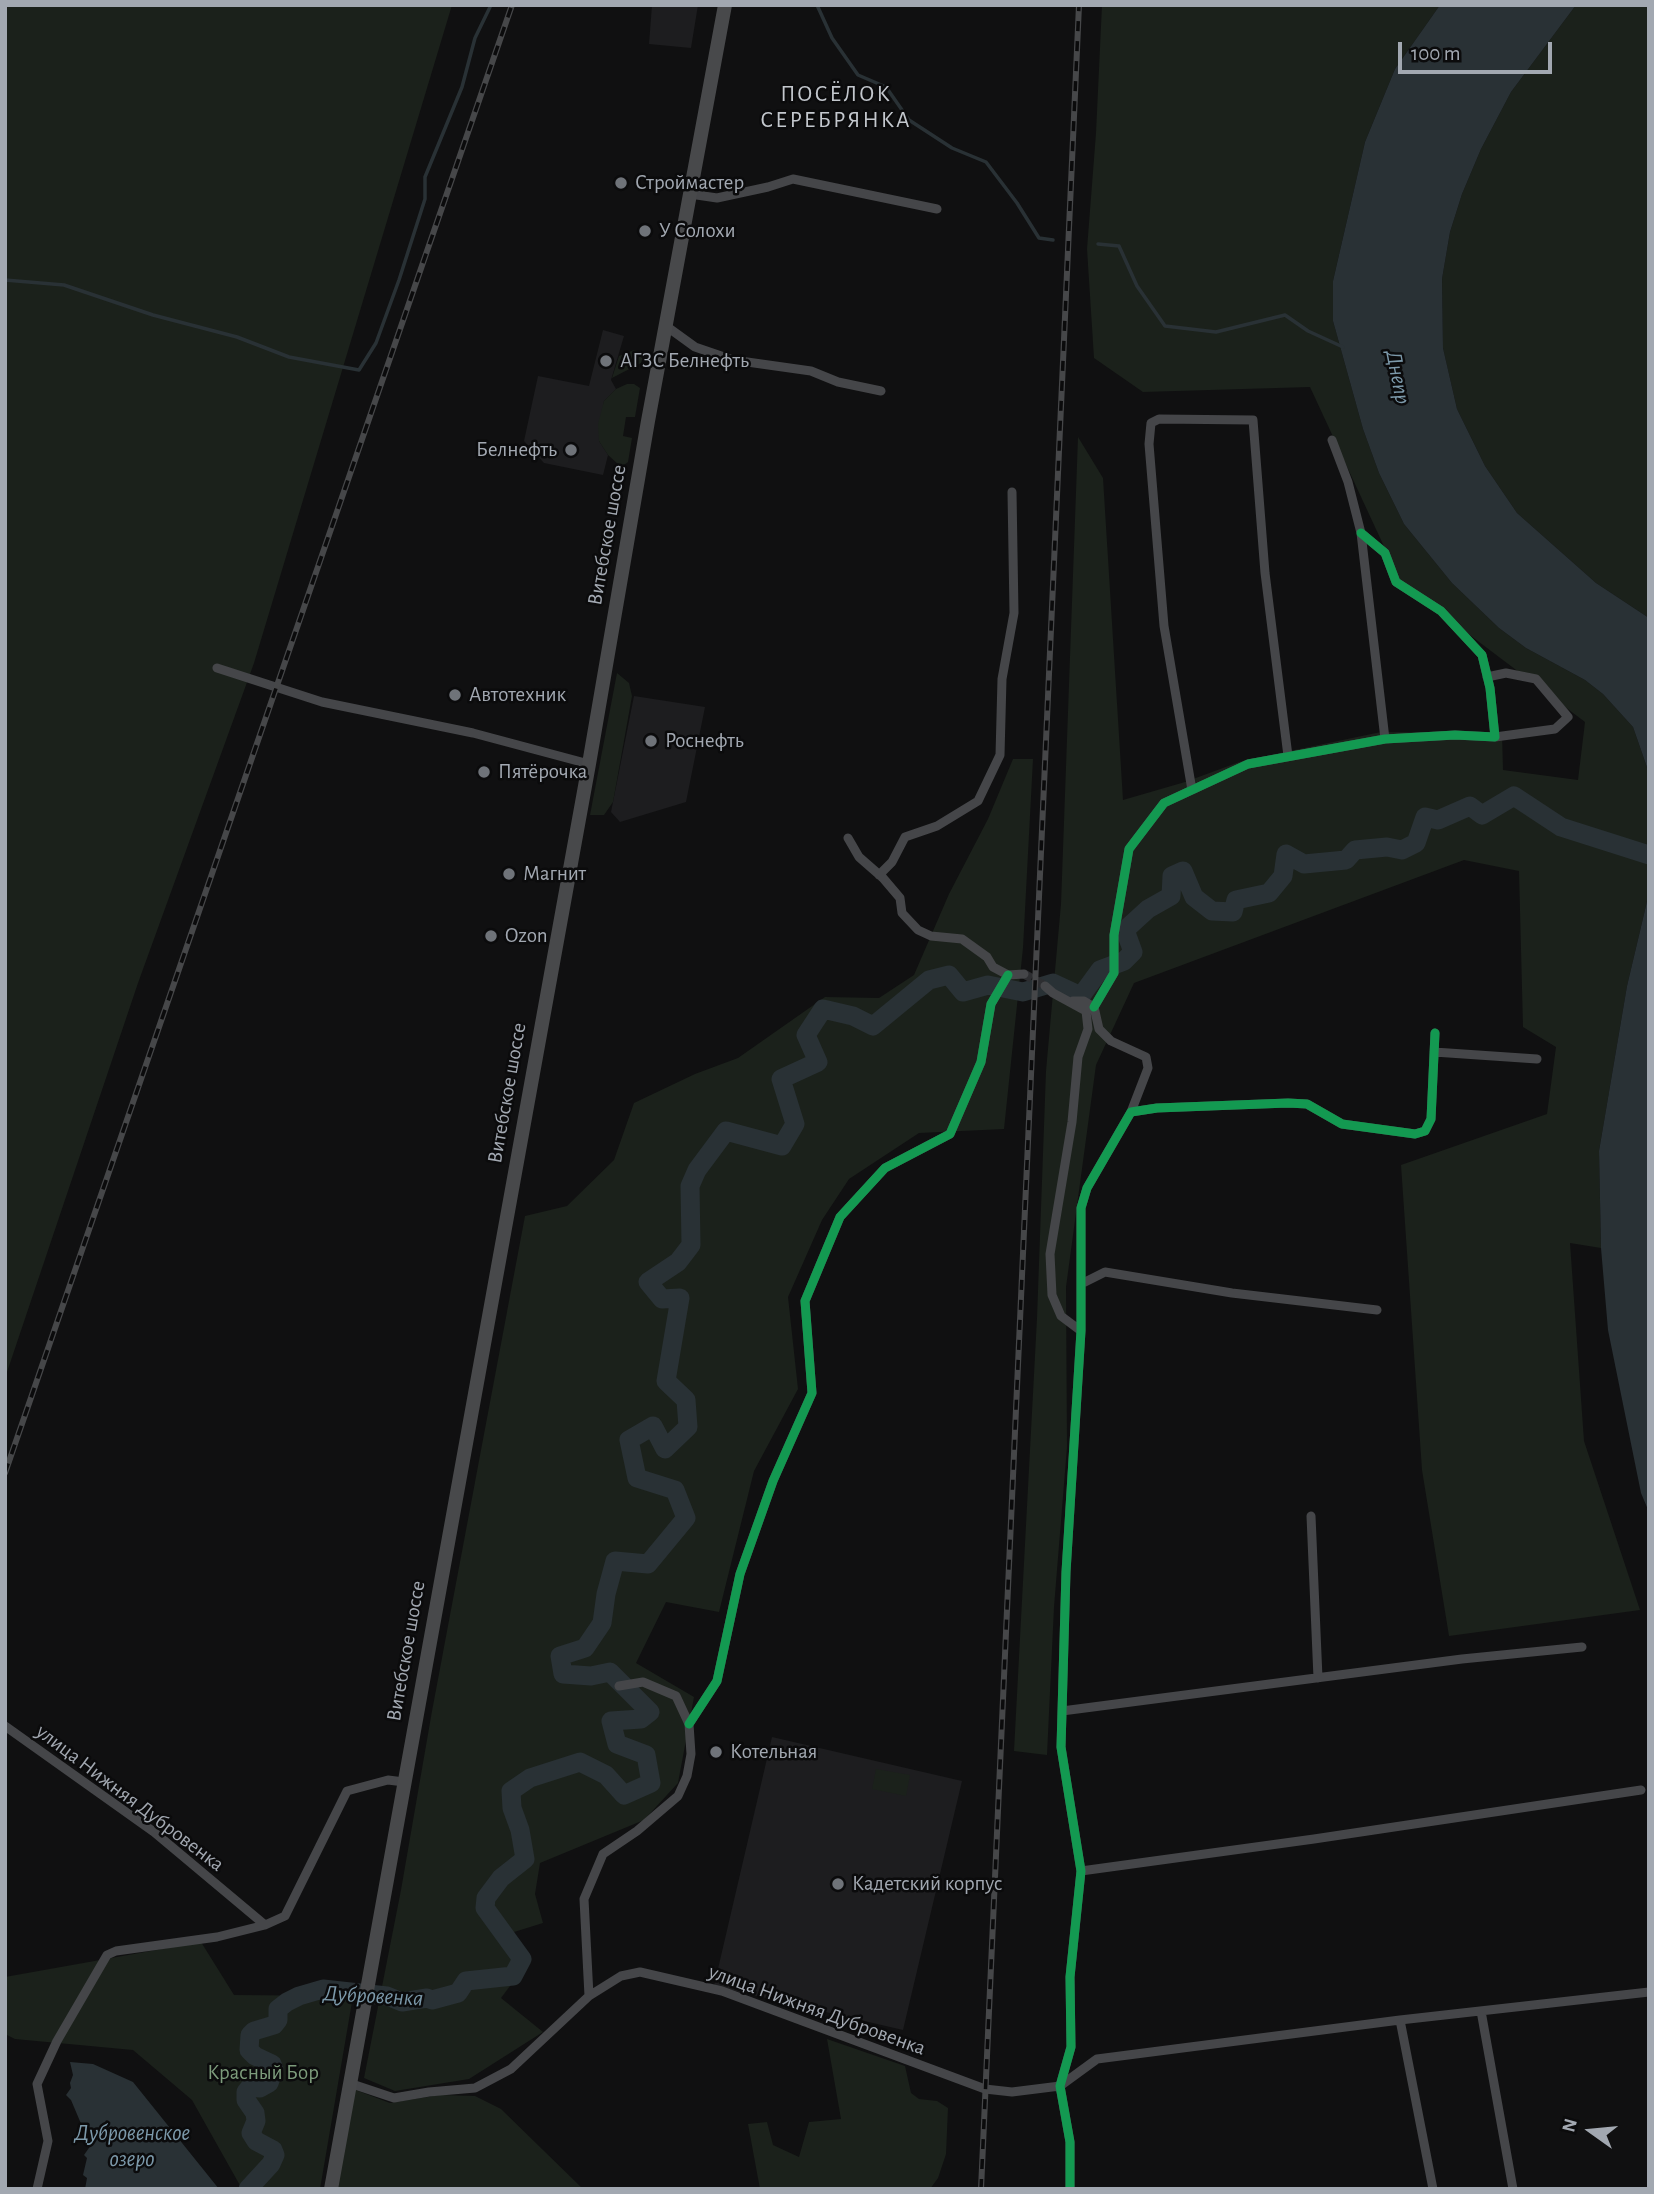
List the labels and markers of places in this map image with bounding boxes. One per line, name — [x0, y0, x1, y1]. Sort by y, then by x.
place label: Строймастер — [635, 170, 744, 196]
marker: Строймастер — [613, 175, 629, 191]
place label: У Солохи — [659, 218, 736, 244]
marker: У Солохи — [637, 223, 653, 239]
place label: АГЗС Белнефть — [620, 348, 749, 374]
marker: АГЗС Белнефть — [598, 353, 614, 369]
place label: Белнефть — [476, 437, 557, 463]
marker: Белнефть — [563, 442, 579, 458]
place label: Автотехник — [469, 682, 566, 708]
marker: Автотехник — [447, 687, 463, 703]
place label: Роснефть — [665, 728, 744, 754]
marker: Роснефть — [643, 733, 659, 749]
place label: Пятёрочка — [498, 759, 587, 785]
marker: Пятёрочка — [476, 764, 492, 780]
place label: Магнит — [523, 861, 586, 887]
marker: Магнит — [501, 866, 517, 882]
place label: Ozon — [505, 923, 548, 949]
marker: Ozon — [483, 928, 499, 944]
place label: Котельная — [730, 1739, 817, 1765]
marker: Котельная — [708, 1744, 724, 1760]
place label: Кадетский корпус — [852, 1871, 1002, 1897]
marker: Кадетский корпус — [830, 1876, 846, 1892]

